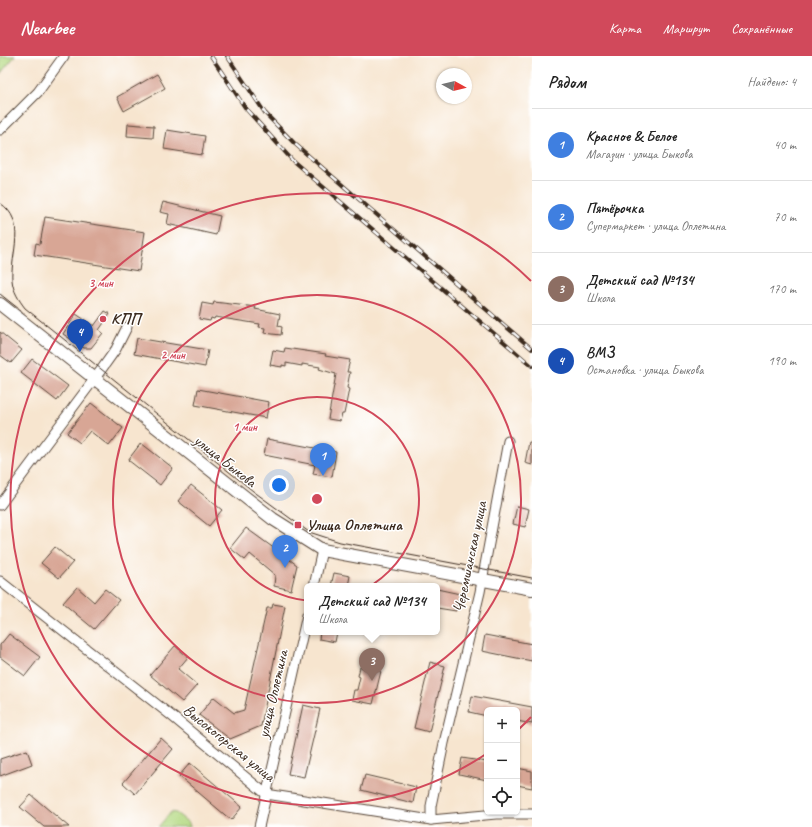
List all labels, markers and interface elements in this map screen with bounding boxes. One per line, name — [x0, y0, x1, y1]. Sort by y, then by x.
text: Nearbee — [20, 16, 74, 40]
text: Карта — [609, 20, 641, 37]
text: Маршрут — [663, 20, 709, 37]
text: Сохранённые — [731, 20, 792, 37]
north arrow — [436, 68, 472, 104]
text: Рядом — [548, 72, 586, 93]
text: Найдено: 4 — [748, 74, 796, 90]
text: Красное & Белое — [586, 127, 676, 146]
text: 1 — [558, 137, 564, 153]
text: 40 m — [774, 137, 796, 153]
text: Магазин · улица Быкова — [586, 146, 693, 162]
text: Пятёрочка — [586, 199, 643, 218]
text: 2 — [558, 209, 564, 225]
text: 70 m — [774, 209, 796, 225]
text: Супермаркет · улица Оплетина — [586, 218, 725, 234]
text: Детский сад №134 — [586, 271, 693, 290]
text: 3 мин — [89, 275, 114, 291]
text: 3 — [558, 281, 564, 297]
text: 170 m — [768, 281, 796, 297]
text: Школа — [586, 290, 615, 306]
place label: КПП — [111, 309, 144, 329]
marker: КПП — [98, 314, 108, 324]
pin: 4 — [67, 319, 93, 352]
text: ВМЗ — [586, 343, 615, 362]
text: 2 мин — [161, 347, 186, 363]
text: 4 — [558, 353, 564, 369]
text: 190 m — [768, 353, 796, 369]
text: Остановка · улица Быкова — [586, 362, 703, 378]
text: 1 мин — [233, 419, 258, 435]
street label: улица Быкова — [189, 430, 261, 493]
pin: 1 — [310, 443, 336, 476]
your location — [269, 475, 289, 495]
centre of rings — [310, 492, 324, 506]
street label: Черемшанская улица — [448, 498, 492, 614]
place label: Улица Оплетина — [306, 515, 403, 535]
marker: Улица Оплетина — [293, 520, 303, 530]
pin: 2 — [272, 535, 298, 568]
popup — [304, 583, 440, 635]
text: Детский сад №134 — [318, 592, 426, 611]
text: Школа — [318, 611, 347, 627]
street label: улица Оплетина — [253, 647, 293, 741]
pin: 3 — [359, 648, 385, 681]
street label: Высокогорская улица — [179, 700, 280, 787]
map controls — [484, 707, 520, 815]
button: + — [484, 707, 520, 743]
button: − — [484, 743, 520, 779]
button: locate — [484, 779, 520, 815]

